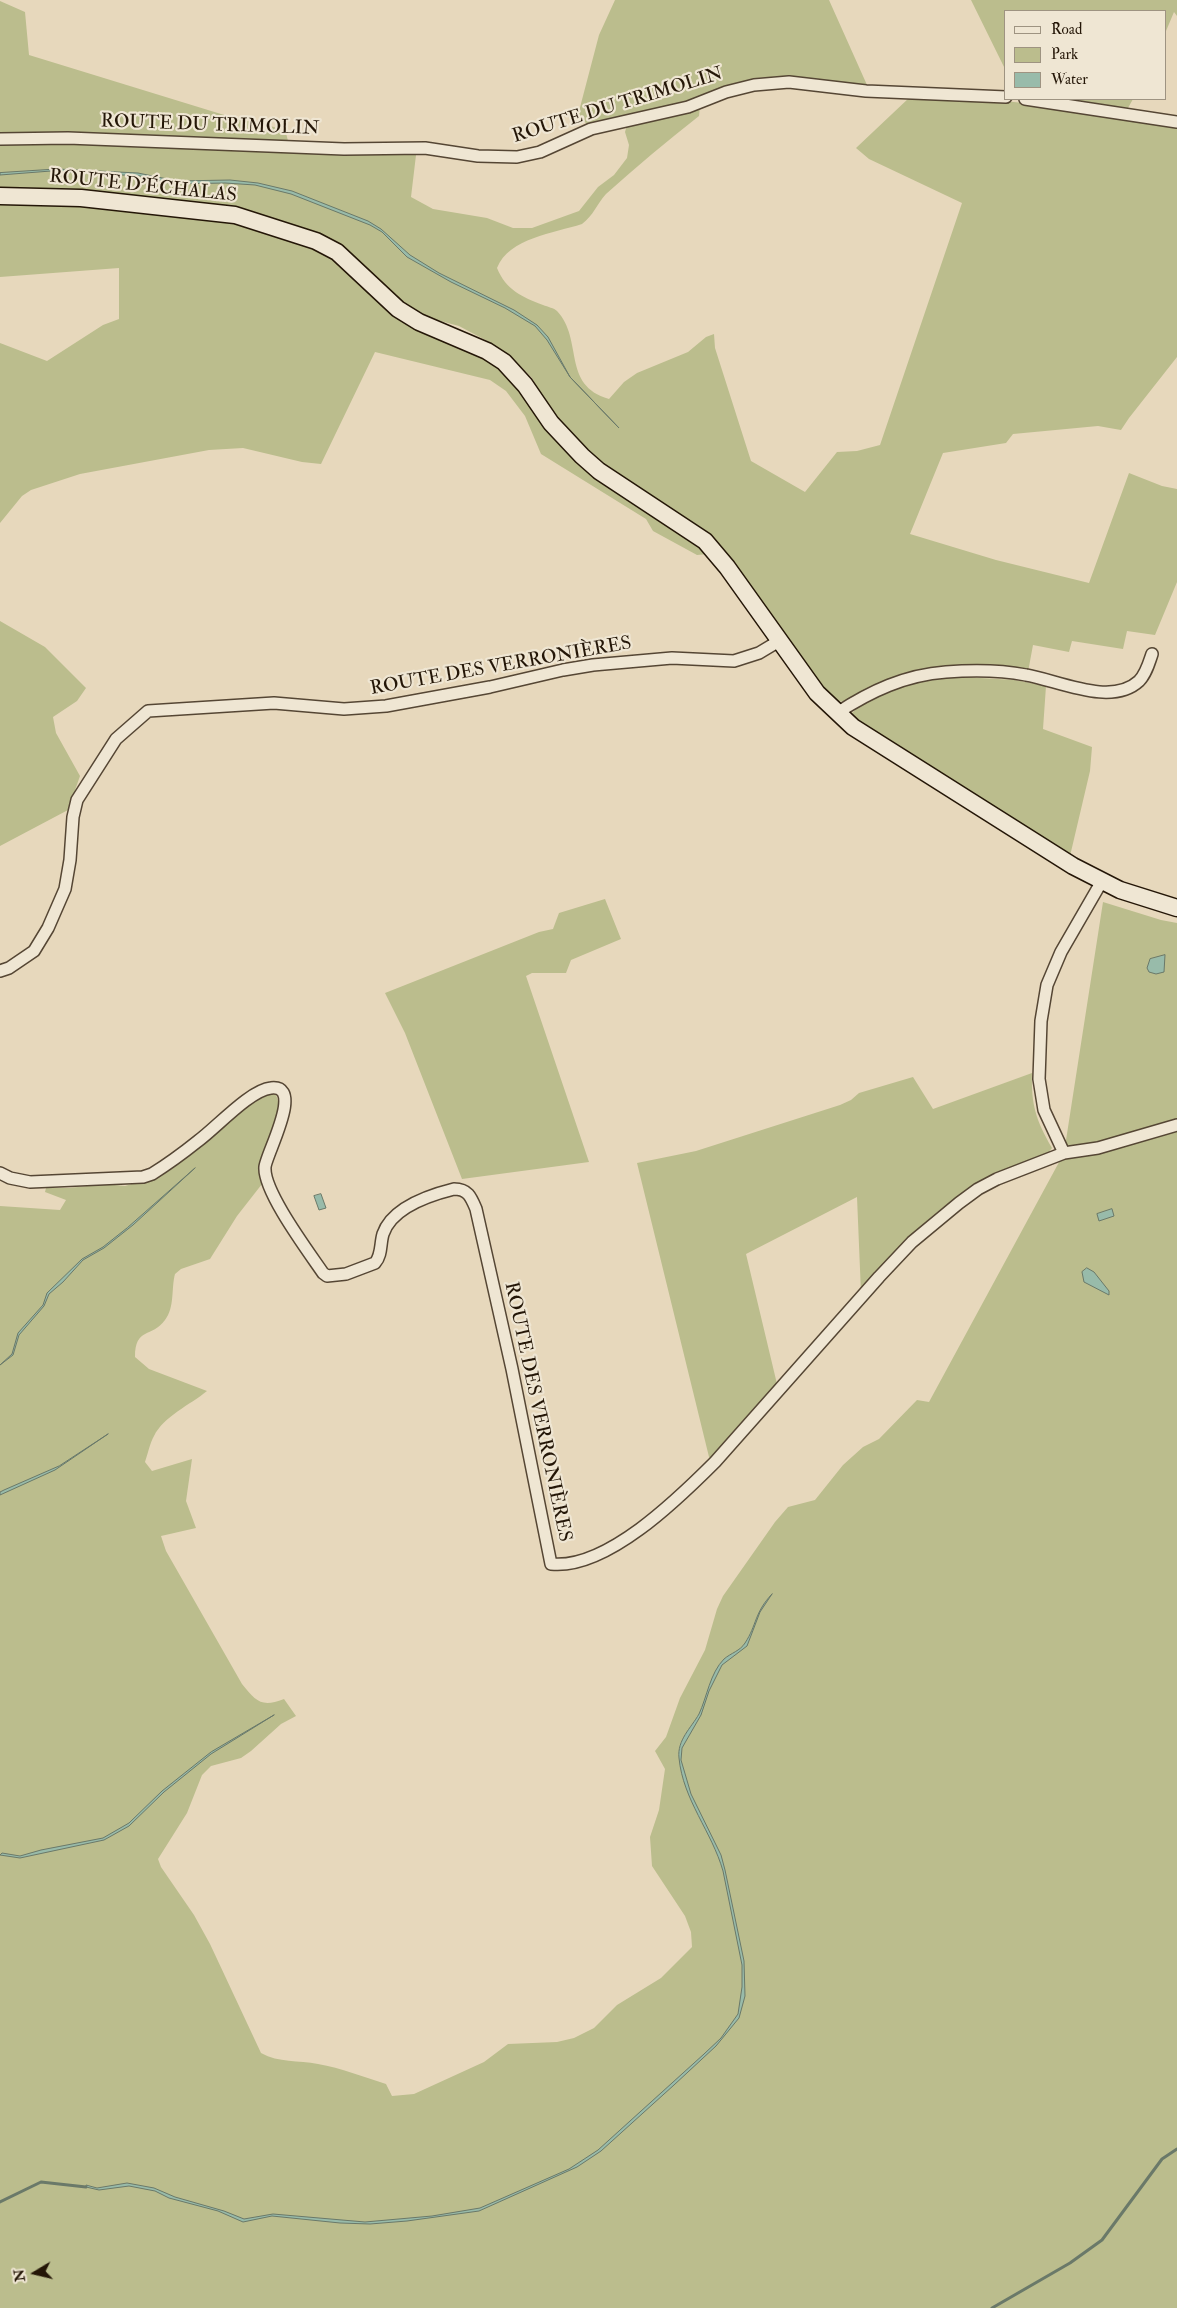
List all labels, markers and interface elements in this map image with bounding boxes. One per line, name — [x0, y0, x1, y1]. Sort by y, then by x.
legend — [1004, 10, 1167, 100]
text: Road — [1051, 20, 1082, 39]
text: Park — [1051, 45, 1078, 64]
street label: ROUTE DU TRIMOLIN — [510, 63, 726, 149]
text: Water — [1051, 70, 1088, 89]
street label: ROUTE DU TRIMOLIN — [100, 111, 320, 141]
street label: ROUTE D'ÉCHALAS — [48, 166, 238, 208]
street label: ROUTE DES VERRONIÈRES — [369, 633, 633, 701]
street label: ROUTE DES VERRONIÈRES — [498, 1280, 576, 1544]
north arrow — [10, 2248, 60, 2298]
text: N — [10, 2268, 29, 2283]

